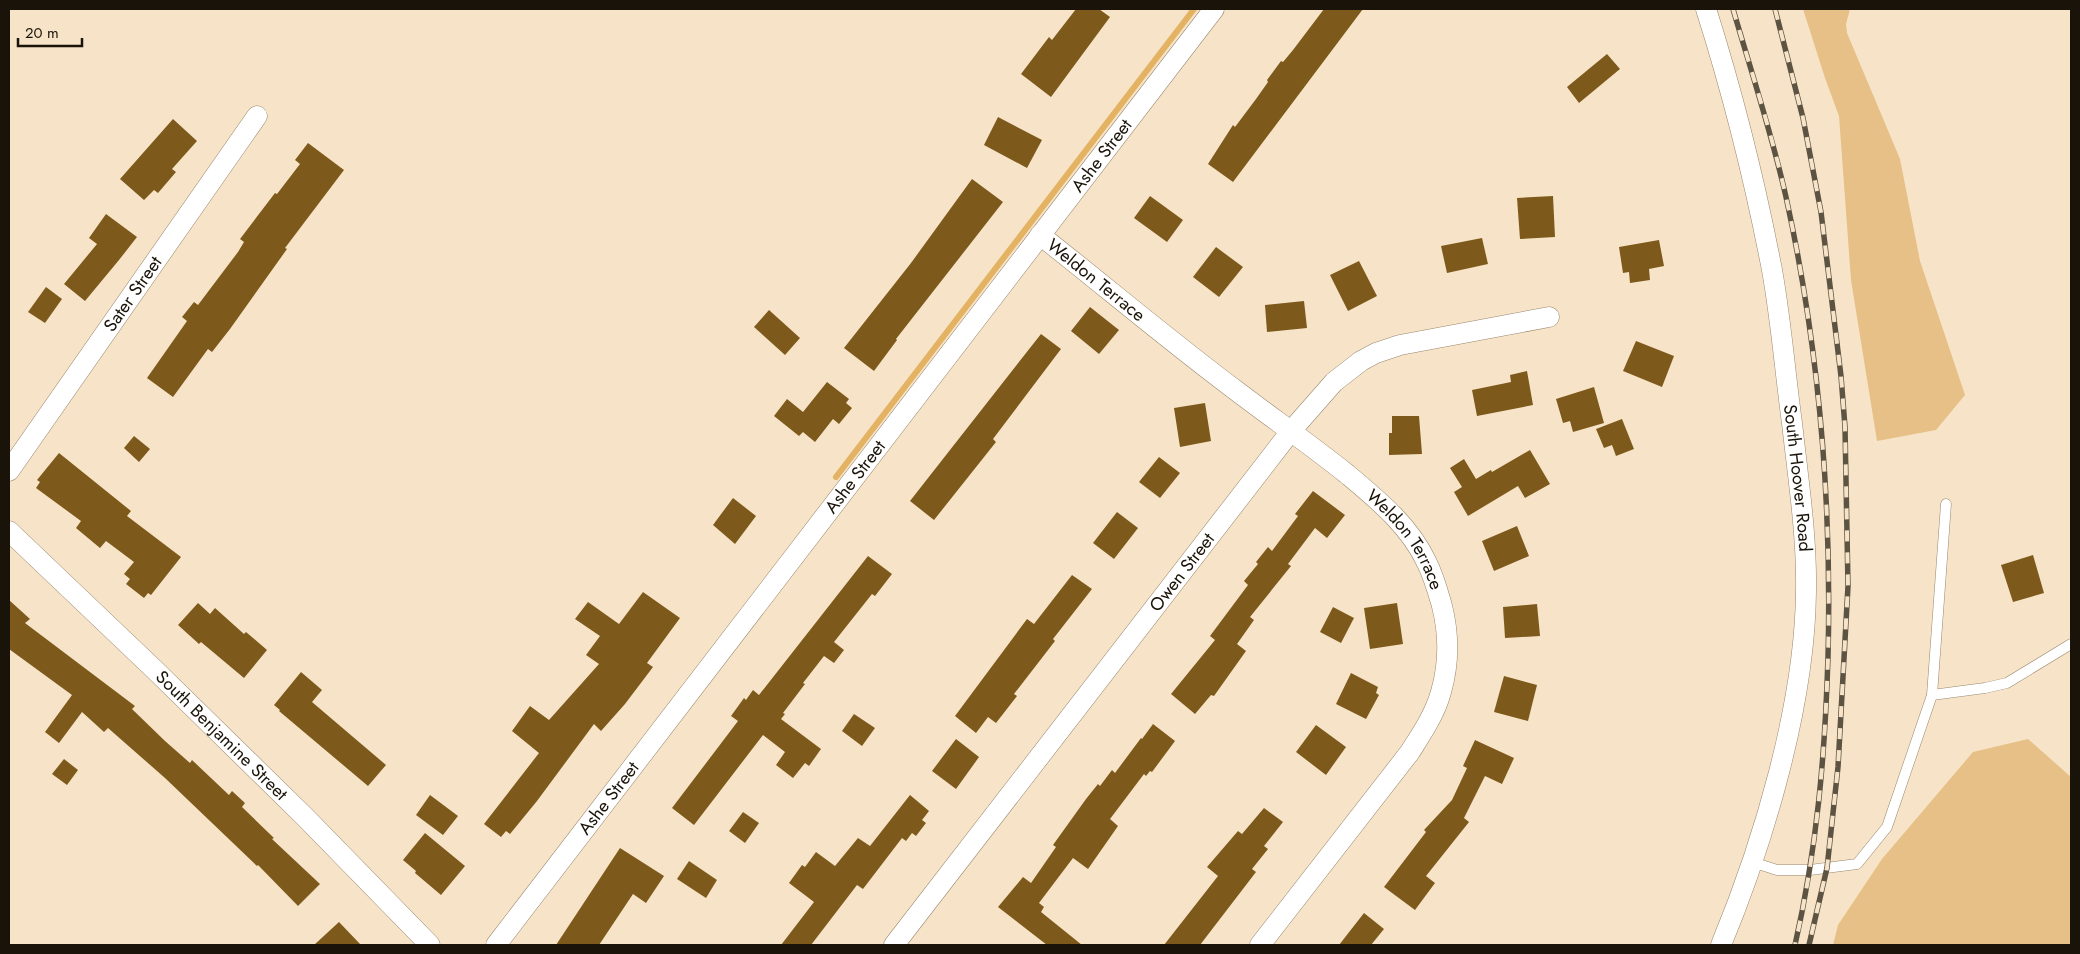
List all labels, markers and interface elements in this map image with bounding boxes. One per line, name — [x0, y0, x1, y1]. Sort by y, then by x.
scale bar — [18, 15, 81, 47]
text: 20 m — [25, 22, 59, 44]
street label: Ashe Street — [1065, 113, 1139, 198]
street label: Weldon Terrace — [1041, 232, 1151, 328]
street label: Sater Street — [97, 250, 169, 337]
street label: South Hoover Road — [1777, 403, 1818, 552]
street label: Ashe Street — [819, 434, 892, 519]
street label: Weldon Terrace — [1361, 483, 1449, 593]
street label: Owen Street — [1143, 527, 1221, 617]
street label: South Benjamine Street — [150, 664, 294, 807]
street label: Ashe Street — [572, 756, 646, 840]

